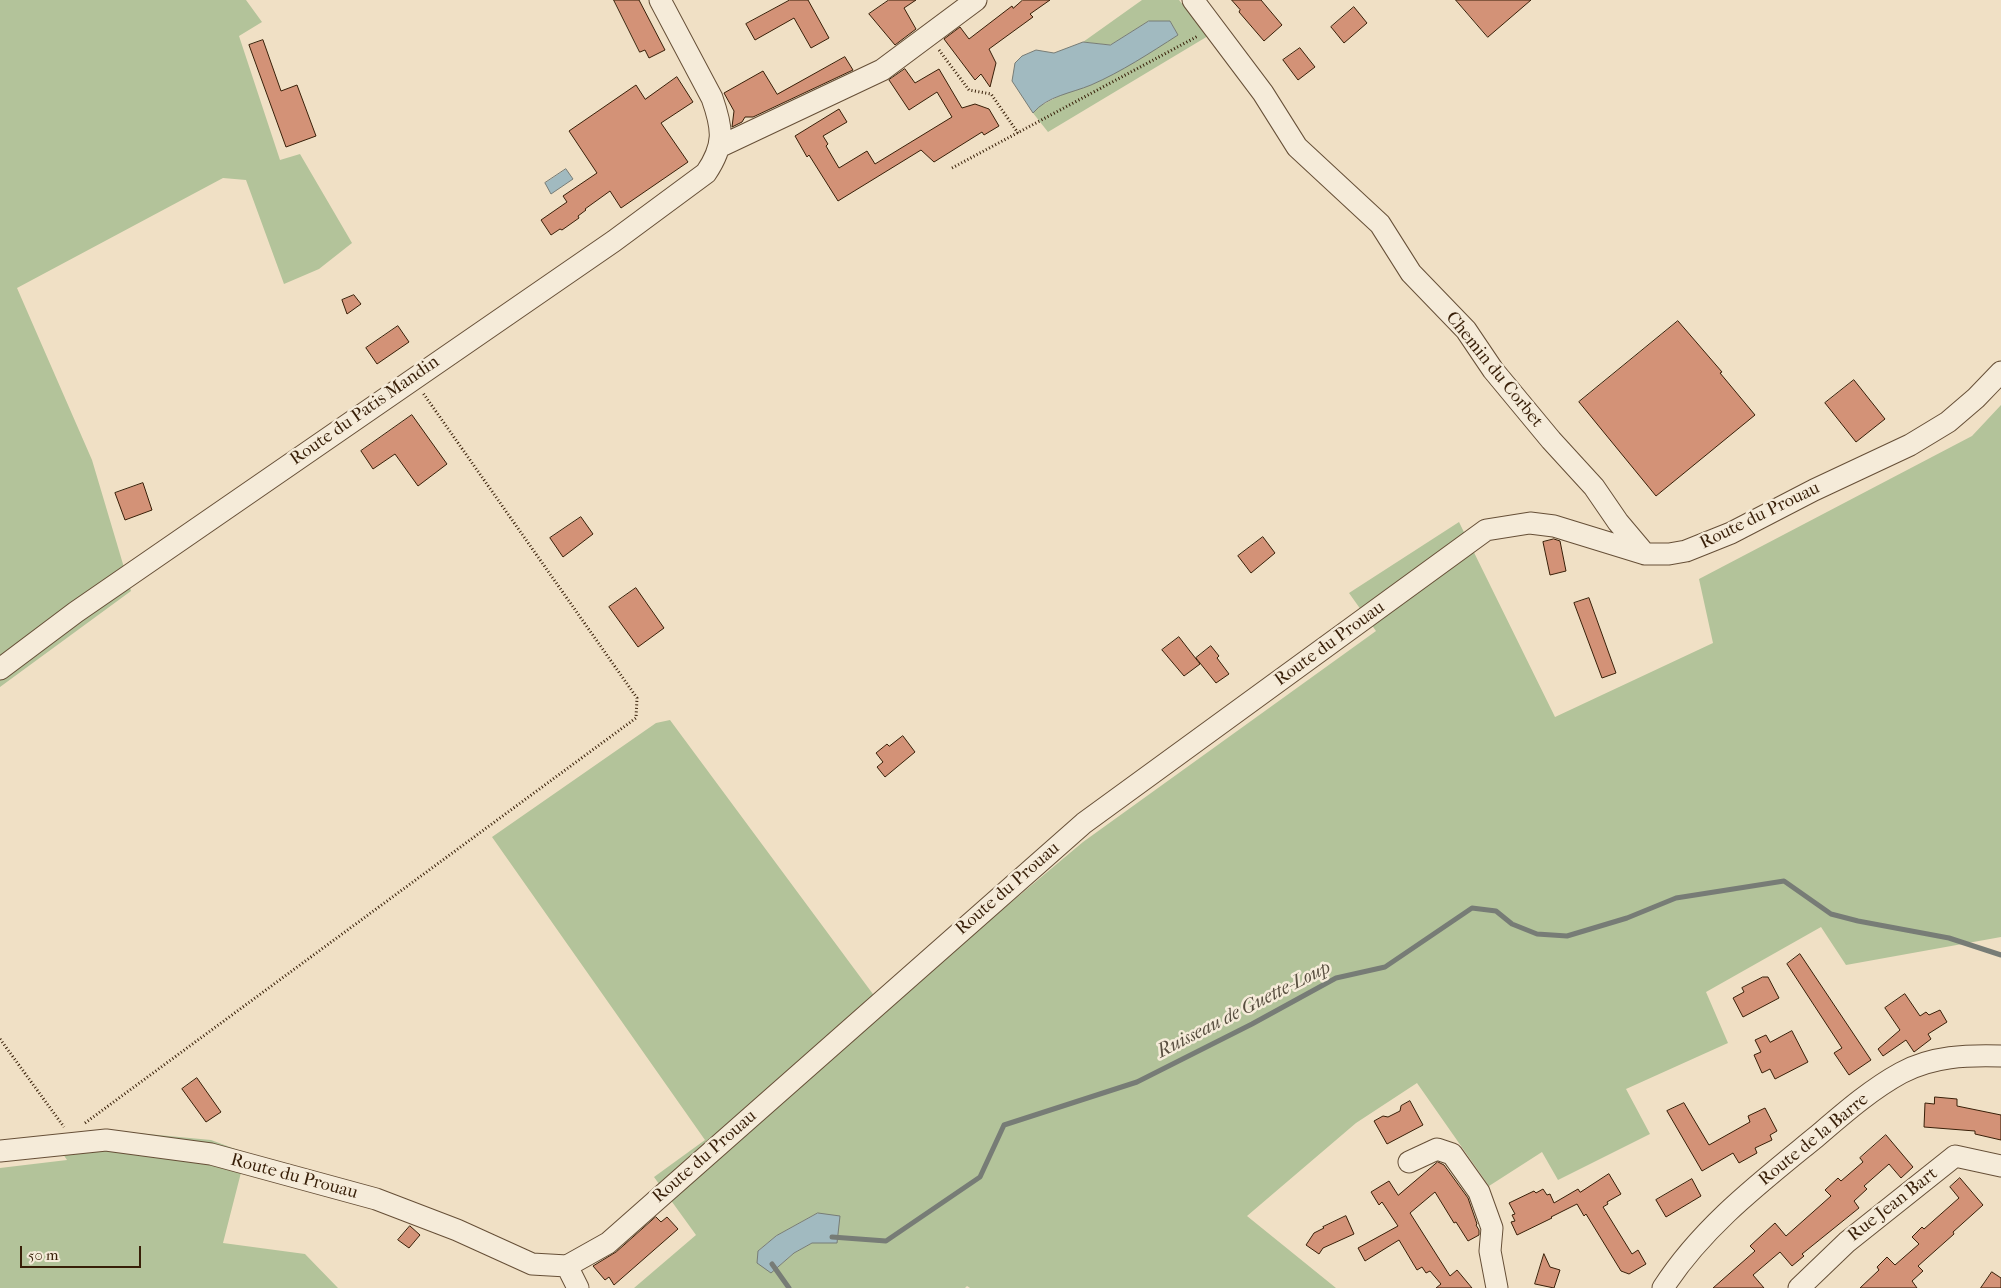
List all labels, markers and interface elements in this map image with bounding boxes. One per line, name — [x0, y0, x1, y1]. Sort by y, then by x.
street label: Chemin du Corbet — [1441, 308, 1547, 432]
street label: Route du Patis Mandin — [286, 351, 444, 471]
street label: Route du Prouau — [1696, 478, 1824, 554]
street label: Route du Prouau — [1271, 597, 1389, 691]
street label: Route du Prouau — [952, 838, 1064, 940]
water label: Ruisseau de Guette-Loup — [1153, 956, 1335, 1064]
street label: Route de la Barre — [1755, 1089, 1873, 1191]
street label: Route du Prouau — [649, 1106, 761, 1208]
street label: Route du Prouau — [228, 1150, 360, 1204]
street label: Rue Jean Bart — [1844, 1163, 1942, 1247]
scale bar — [22, 1236, 144, 1268]
text: 50 m — [28, 1246, 58, 1264]

